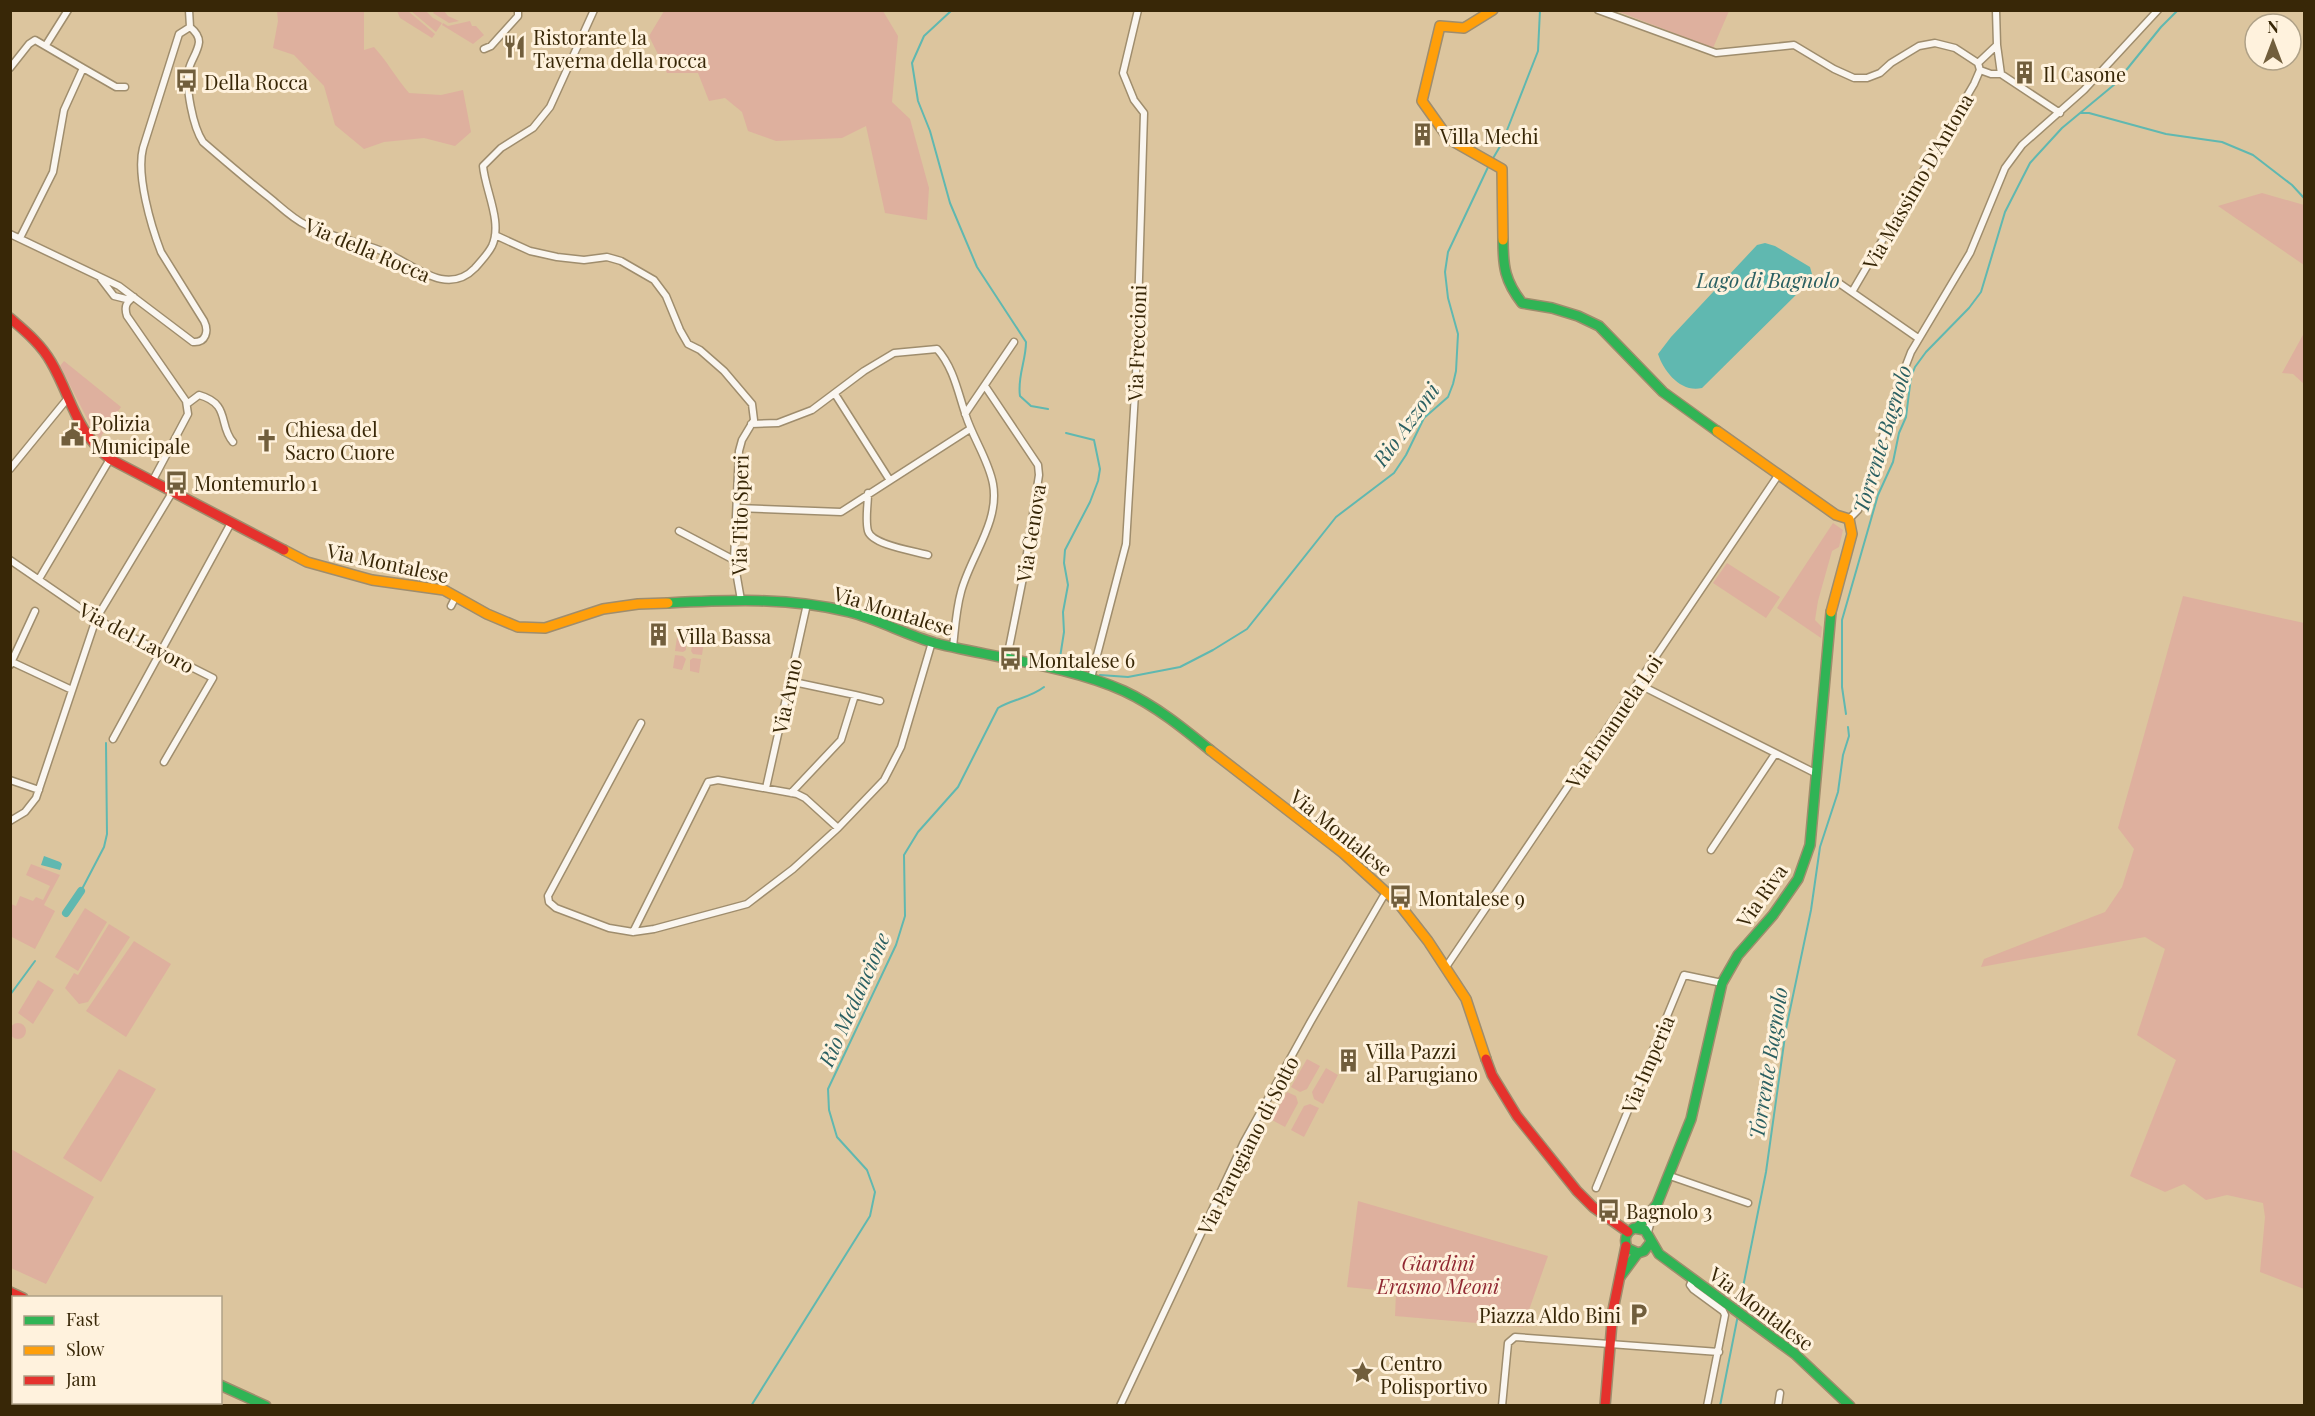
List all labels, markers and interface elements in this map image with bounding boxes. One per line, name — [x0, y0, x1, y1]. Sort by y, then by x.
north arrow — [2243, 12, 2303, 72]
text: N — [2267, 16, 2279, 37]
place label: Ristorante la Taverna della rocca — [533, 23, 707, 73]
restaurant icon: Ristorante la Taverna della rocca — [502, 34, 528, 60]
building icon: Il Casone — [2012, 60, 2038, 86]
place label: Il Casone — [2043, 60, 2126, 87]
bus stop icon: Della Rocca — [173, 68, 199, 94]
place label: Della Rocca — [204, 68, 308, 95]
street label: Via Massimo D'Antona — [1855, 88, 1978, 275]
building icon: Villa Mechi — [1409, 122, 1435, 148]
place label: Villa Mechi — [1439, 122, 1539, 149]
street label: Via della Rocca — [300, 210, 435, 288]
water label: Lago di Bagnolo — [1695, 265, 1840, 293]
street label: Via Freccioni — [1120, 284, 1152, 403]
water label: Torrente Bagnolo — [1845, 361, 1917, 517]
water label: Rio Azzoni — [1365, 376, 1445, 472]
place label: Polizia Municipale — [91, 409, 190, 459]
place label: Chiesa del Sacro Cuore — [285, 415, 395, 465]
public building icon: Polizia Municipale — [60, 421, 86, 447]
church icon: Chiesa del Sacro Cuore — [254, 427, 280, 453]
street label: Via Tito Speri — [724, 454, 754, 577]
bus stop icon: Montemurlo 1 — [163, 469, 189, 495]
place label: Montemurlo 1 — [194, 469, 318, 496]
street label: Via Genova — [1009, 482, 1051, 585]
street label: Via Montalese — [323, 536, 452, 588]
street label: Via Montalese — [830, 579, 957, 641]
street label: Via del Lavoro — [74, 595, 199, 679]
building icon: Villa Bassa — [646, 622, 672, 648]
place label: Villa Bassa — [676, 622, 771, 649]
bus stop icon: Montalese 6 — [997, 646, 1023, 672]
place label: Montalese 6 — [1028, 646, 1135, 673]
street label: Via Emanuela Loi — [1558, 649, 1668, 794]
street label: Via Arno — [765, 656, 807, 737]
street label: Via Montalese — [1284, 782, 1399, 882]
street label: Via Riva — [1729, 858, 1792, 933]
bus stop icon: Montalese 9 — [1387, 884, 1413, 910]
place label: Montalese 9 — [1418, 884, 1525, 911]
water label: Rio Medancione — [811, 928, 895, 1071]
water label: Torrente Bagnolo — [1741, 985, 1793, 1141]
street label: Via Imperia — [1614, 1011, 1680, 1118]
place label: Villa Pazzi al Parugiano — [1365, 1037, 1478, 1087]
building icon: Villa Pazzi al Parugiano — [1335, 1048, 1361, 1074]
street label: Via Parugiano di Sotto — [1190, 1051, 1304, 1240]
bus stop icon: Bagnolo 3 — [1595, 1197, 1621, 1223]
place label: Bagnolo 3 — [1626, 1197, 1712, 1224]
park label: Giardini Erasmo Meoni — [1376, 1249, 1500, 1299]
street label: Via Montalese — [1703, 1259, 1820, 1356]
legend — [12, 1296, 222, 1404]
place label: Piazza Aldo Bini — [1479, 1301, 1621, 1328]
parking icon: Piazza Aldo Bini — [1626, 1301, 1652, 1327]
text: Fast — [66, 1307, 100, 1331]
text: Slow — [66, 1337, 104, 1361]
place label: Centro Polisportivo — [1380, 1349, 1488, 1399]
place icon: Centro Polisportivo — [1349, 1360, 1375, 1386]
text: Jam — [65, 1367, 96, 1391]

